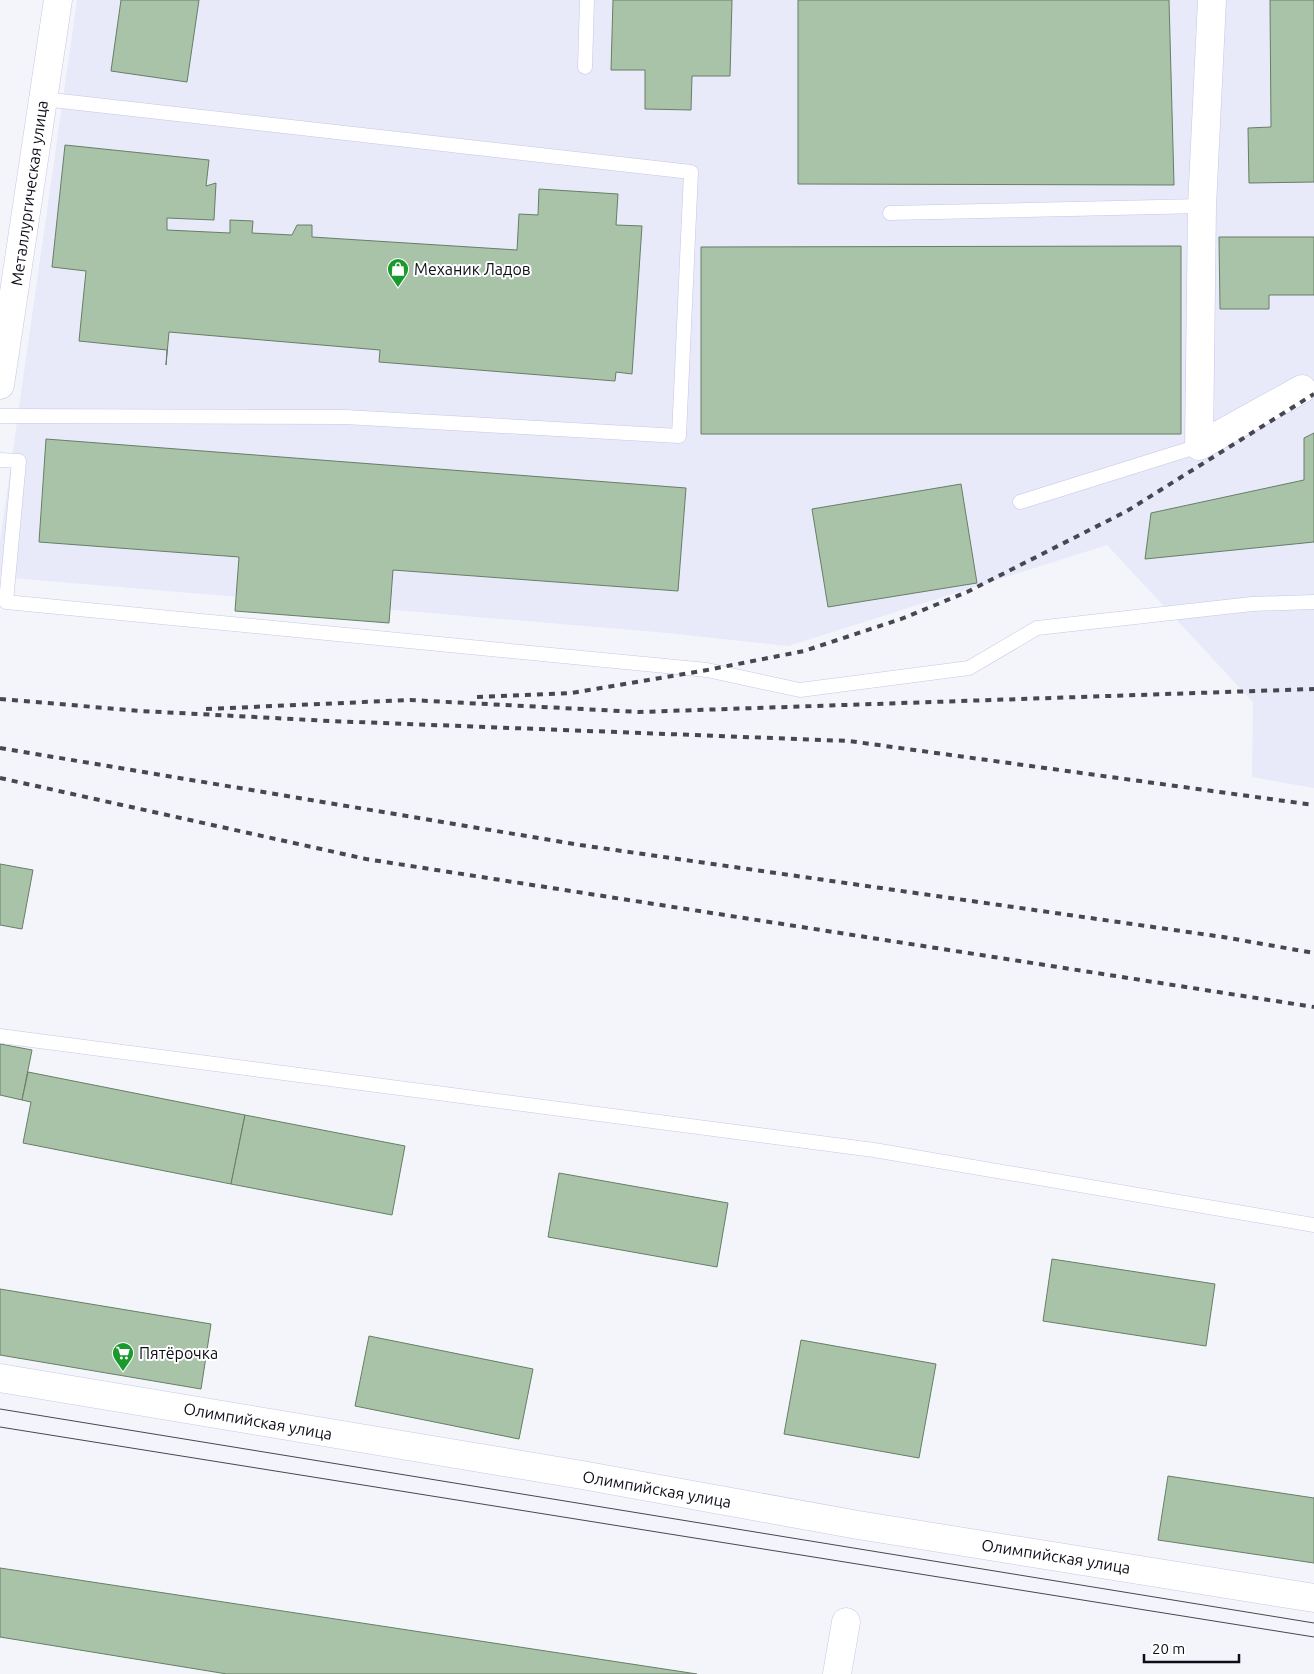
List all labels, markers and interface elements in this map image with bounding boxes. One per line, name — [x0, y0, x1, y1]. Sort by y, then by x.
street label: Металлургическая улица — [7, 99, 51, 287]
shop icon: Механик Ладов — [386, 257, 410, 288]
place label: Механик Ладов — [414, 260, 531, 278]
supermarket icon: Пятёрочка — [111, 1341, 135, 1372]
place label: Пятёрочка — [139, 1344, 218, 1362]
street label: Олимпийская улица — [182, 1399, 334, 1443]
street label: Олимпийская улица — [581, 1467, 733, 1511]
street label: Олимпийская улица — [980, 1535, 1132, 1577]
scale bar — [1144, 1632, 1239, 1664]
text: 20 m — [1152, 1640, 1185, 1657]

